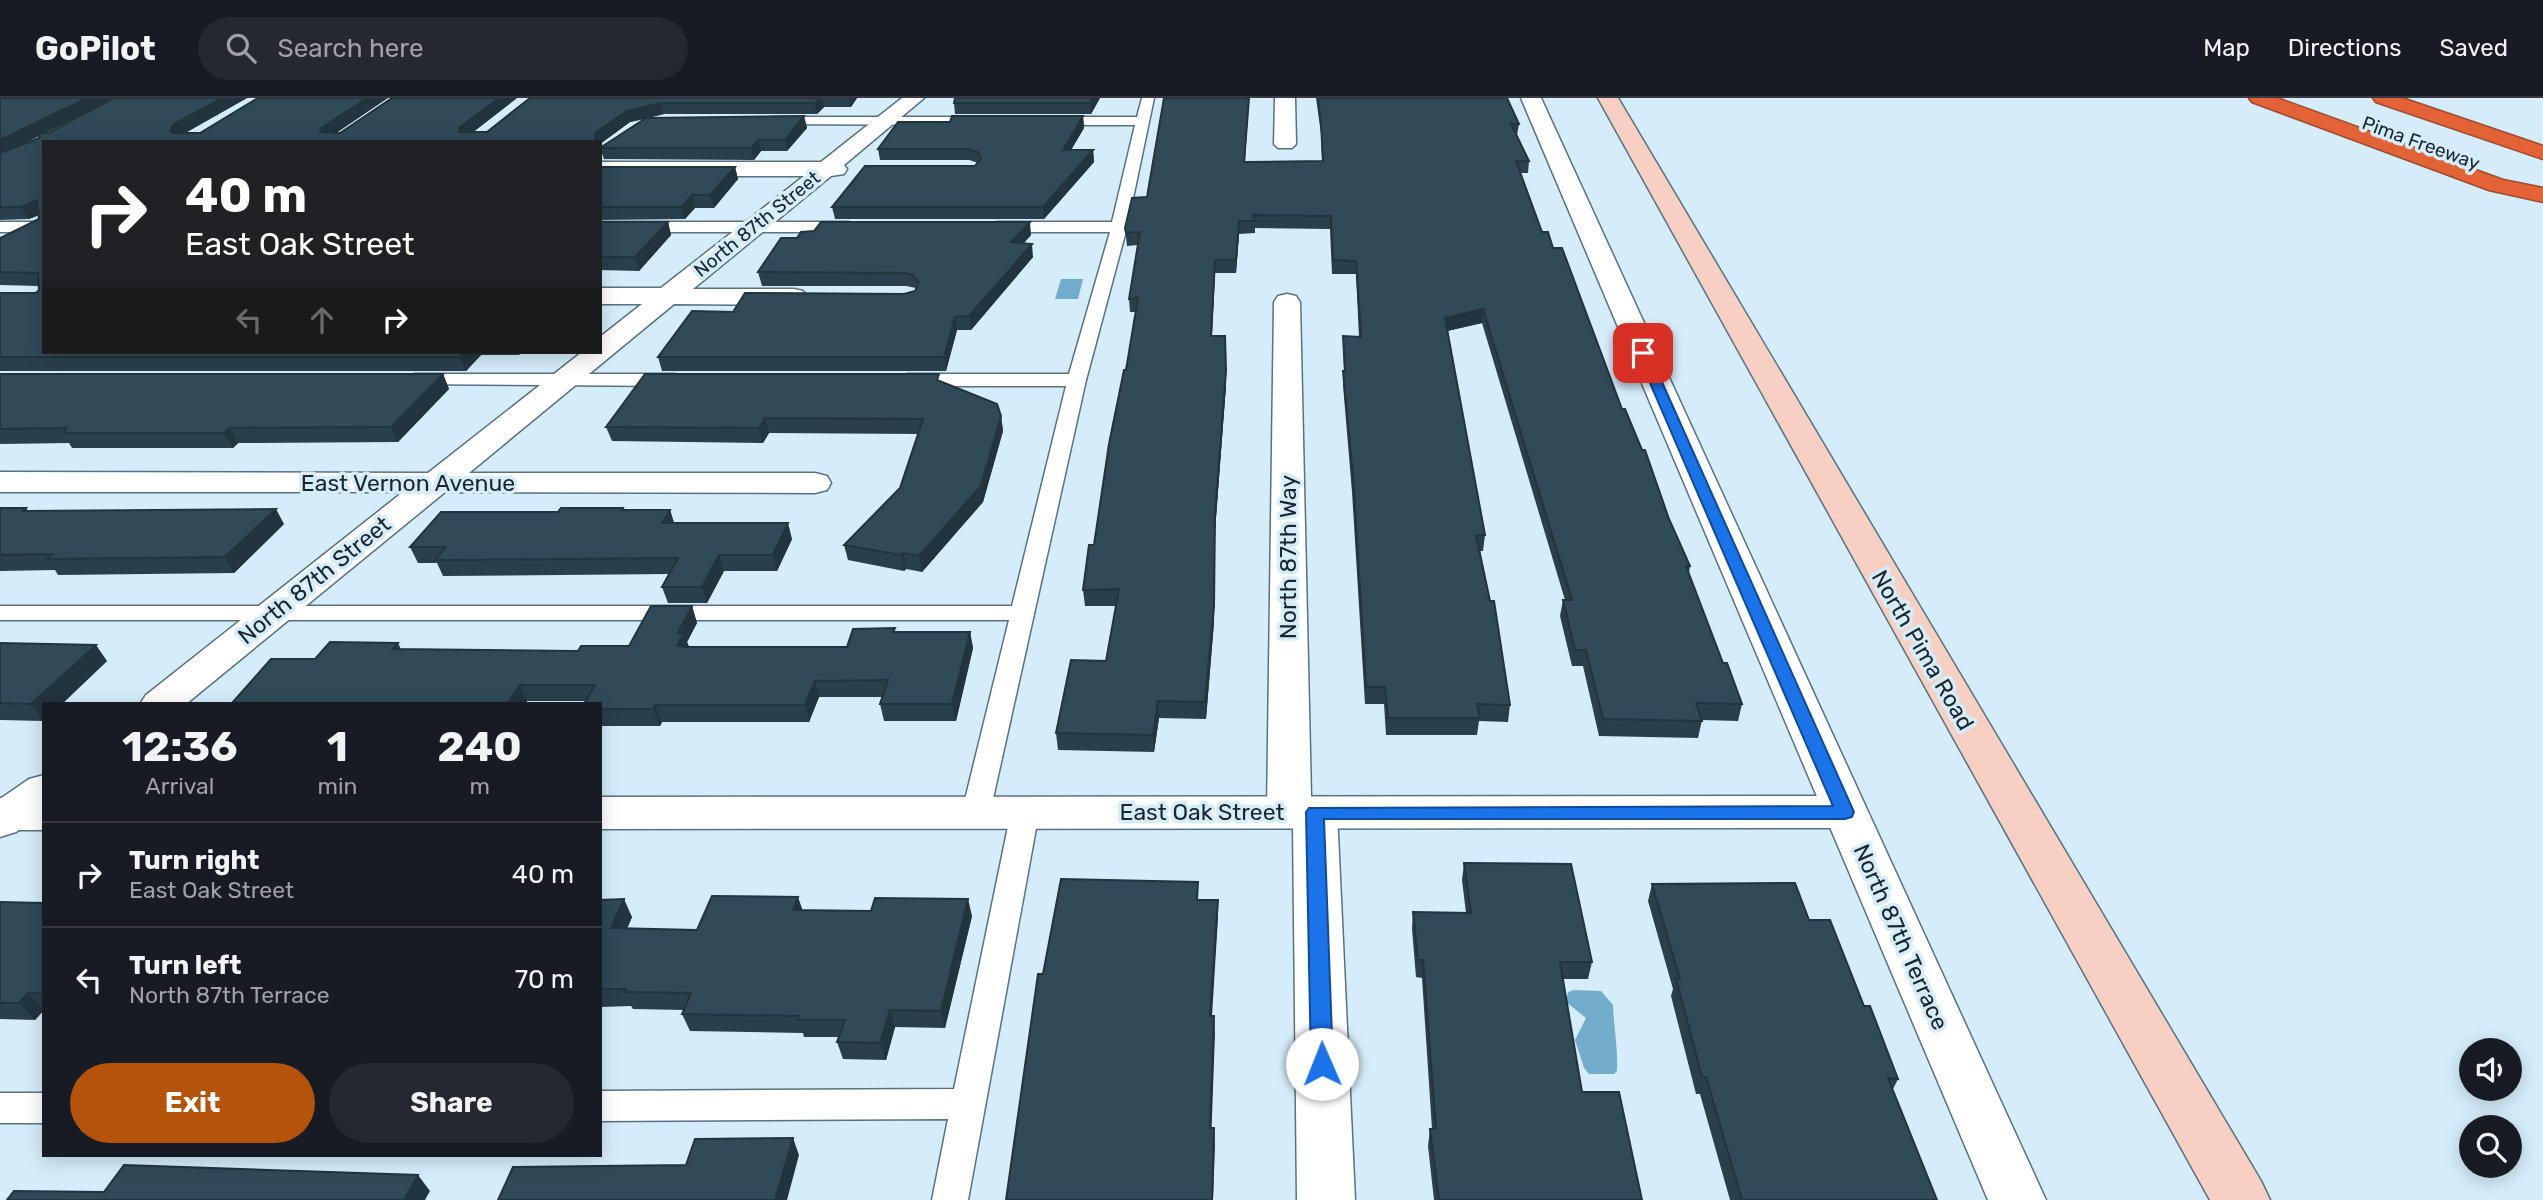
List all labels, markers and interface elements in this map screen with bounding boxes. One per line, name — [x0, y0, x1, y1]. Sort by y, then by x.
search box — [198, 17, 688, 80]
text: GoPilot — [35, 29, 156, 68]
icon: search — [222, 29, 260, 67]
text: Search here — [278, 33, 423, 64]
text: Map — [2203, 34, 2250, 62]
text: Directions — [2288, 34, 2401, 62]
text: Saved — [2439, 34, 2508, 62]
street label: Pima Freeway — [2359, 111, 2483, 175]
text: 40 m — [185, 166, 307, 224]
street label: North 87th Street — [689, 166, 825, 282]
icon: right — [70, 168, 161, 259]
text: East Oak Street — [185, 225, 415, 263]
icon: left — [230, 301, 268, 339]
icon: ahead — [303, 301, 341, 339]
icon: right — [376, 301, 414, 339]
pin — [1613, 323, 1673, 383]
icon: arrive — [1624, 334, 1662, 372]
street label: East Vernon Avenue — [301, 469, 515, 497]
street label: North 87th Way — [1274, 475, 1302, 639]
street label: North 87th Street — [232, 510, 396, 650]
street label: North Pima Road — [1866, 565, 1980, 735]
text: 12:36 — [122, 722, 238, 772]
text: 1 — [327, 722, 348, 772]
text: 240 — [438, 722, 522, 772]
text: Arrival — [145, 772, 214, 800]
text: min — [318, 772, 358, 800]
text: m — [470, 772, 490, 800]
street label: East Oak Street — [1119, 798, 1285, 826]
street label: North 87th Terrace — [1847, 840, 1955, 1034]
text: Turn right — [129, 845, 259, 876]
icon: right — [70, 856, 108, 894]
text: 40 m — [512, 859, 574, 890]
text: East Oak Street — [129, 876, 294, 904]
text: Turn left — [129, 950, 241, 981]
icon: left — [70, 961, 108, 999]
text: 70 m — [515, 964, 574, 995]
text: North 87th Terrace — [129, 981, 330, 1009]
position arrow — [1285, 1027, 1359, 1101]
map controls — [2459, 1038, 2522, 1178]
button: sound — [2459, 1038, 2522, 1101]
button: Exit — [70, 1063, 315, 1143]
button: Share — [329, 1063, 574, 1143]
button: search — [2459, 1115, 2522, 1178]

